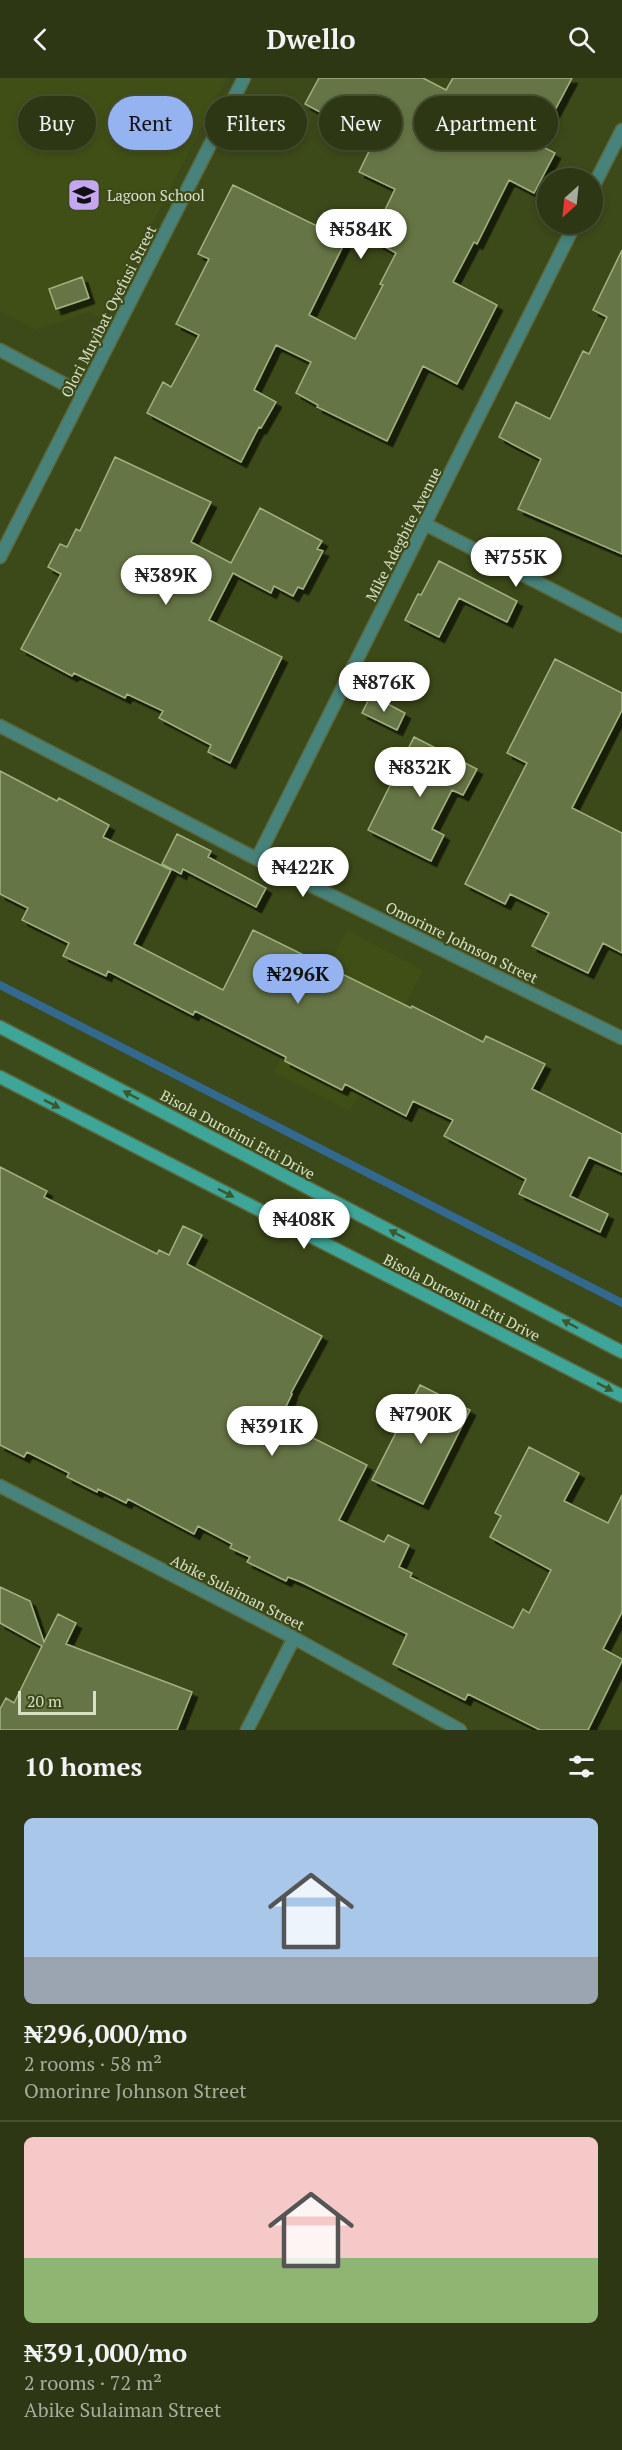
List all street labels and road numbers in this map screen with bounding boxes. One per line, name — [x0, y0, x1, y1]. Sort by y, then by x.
street label: Olori Muyibat Oyefusi Street — [56, 221, 160, 401]
street label: Mike Adegbite Avenue — [360, 463, 446, 605]
street label: Omorinre Johnson Street — [383, 896, 542, 988]
street label: Bisola Durotimi Etti Drive — [157, 1085, 319, 1183]
street label: Bisola Durosimi Etti Drive — [380, 1249, 544, 1345]
street label: Abike Sulaiman Street — [168, 1549, 309, 1635]

